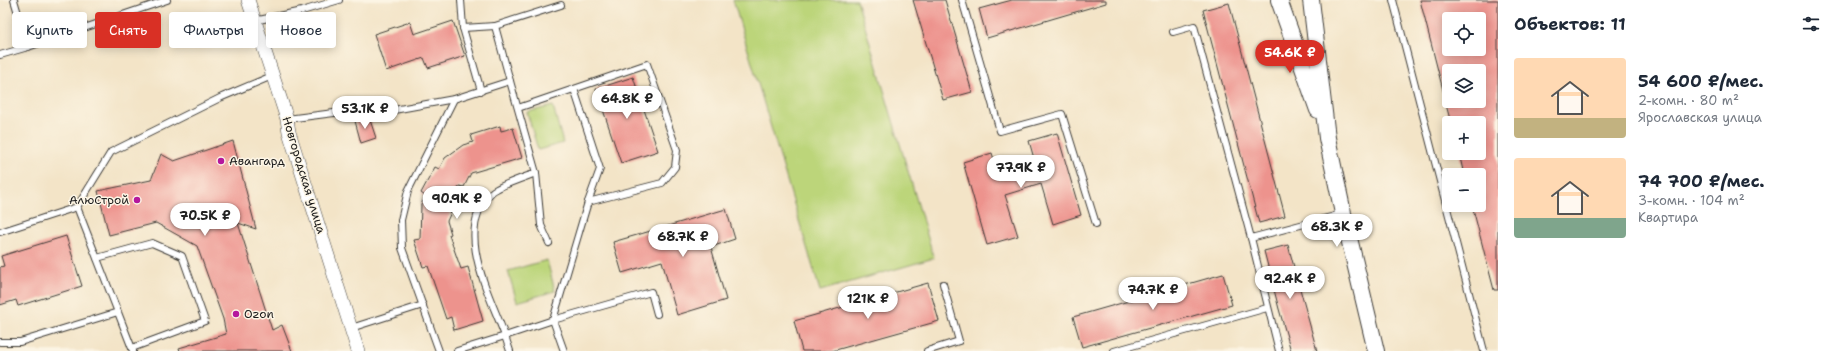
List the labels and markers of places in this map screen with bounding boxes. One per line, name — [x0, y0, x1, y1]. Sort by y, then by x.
pin: 54.6K ₽ — [1253, 40, 1327, 74]
pin: 64.8K ₽ — [590, 86, 664, 120]
pin: 53.1K ₽ — [328, 96, 402, 130]
place label: Авангард — [229, 153, 285, 169]
pin: 77.9K ₽ — [984, 155, 1058, 189]
marker: Авангард — [216, 156, 226, 166]
pin: 90.9K ₽ — [420, 186, 494, 220]
place label: АлюСтрой — [69, 192, 129, 208]
marker: АлюСтрой — [132, 195, 142, 205]
pin: 70.5K ₽ — [168, 203, 242, 237]
pin: 68.3K ₽ — [1300, 214, 1374, 248]
pin: 68.7K ₽ — [646, 224, 720, 258]
pin: 92.4K ₽ — [1253, 266, 1327, 300]
pin: 74.7K ₽ — [1116, 277, 1190, 311]
pin: 121K ₽ — [835, 286, 901, 320]
place label: Ozon — [244, 306, 274, 322]
marker: Ozon — [231, 309, 241, 319]

